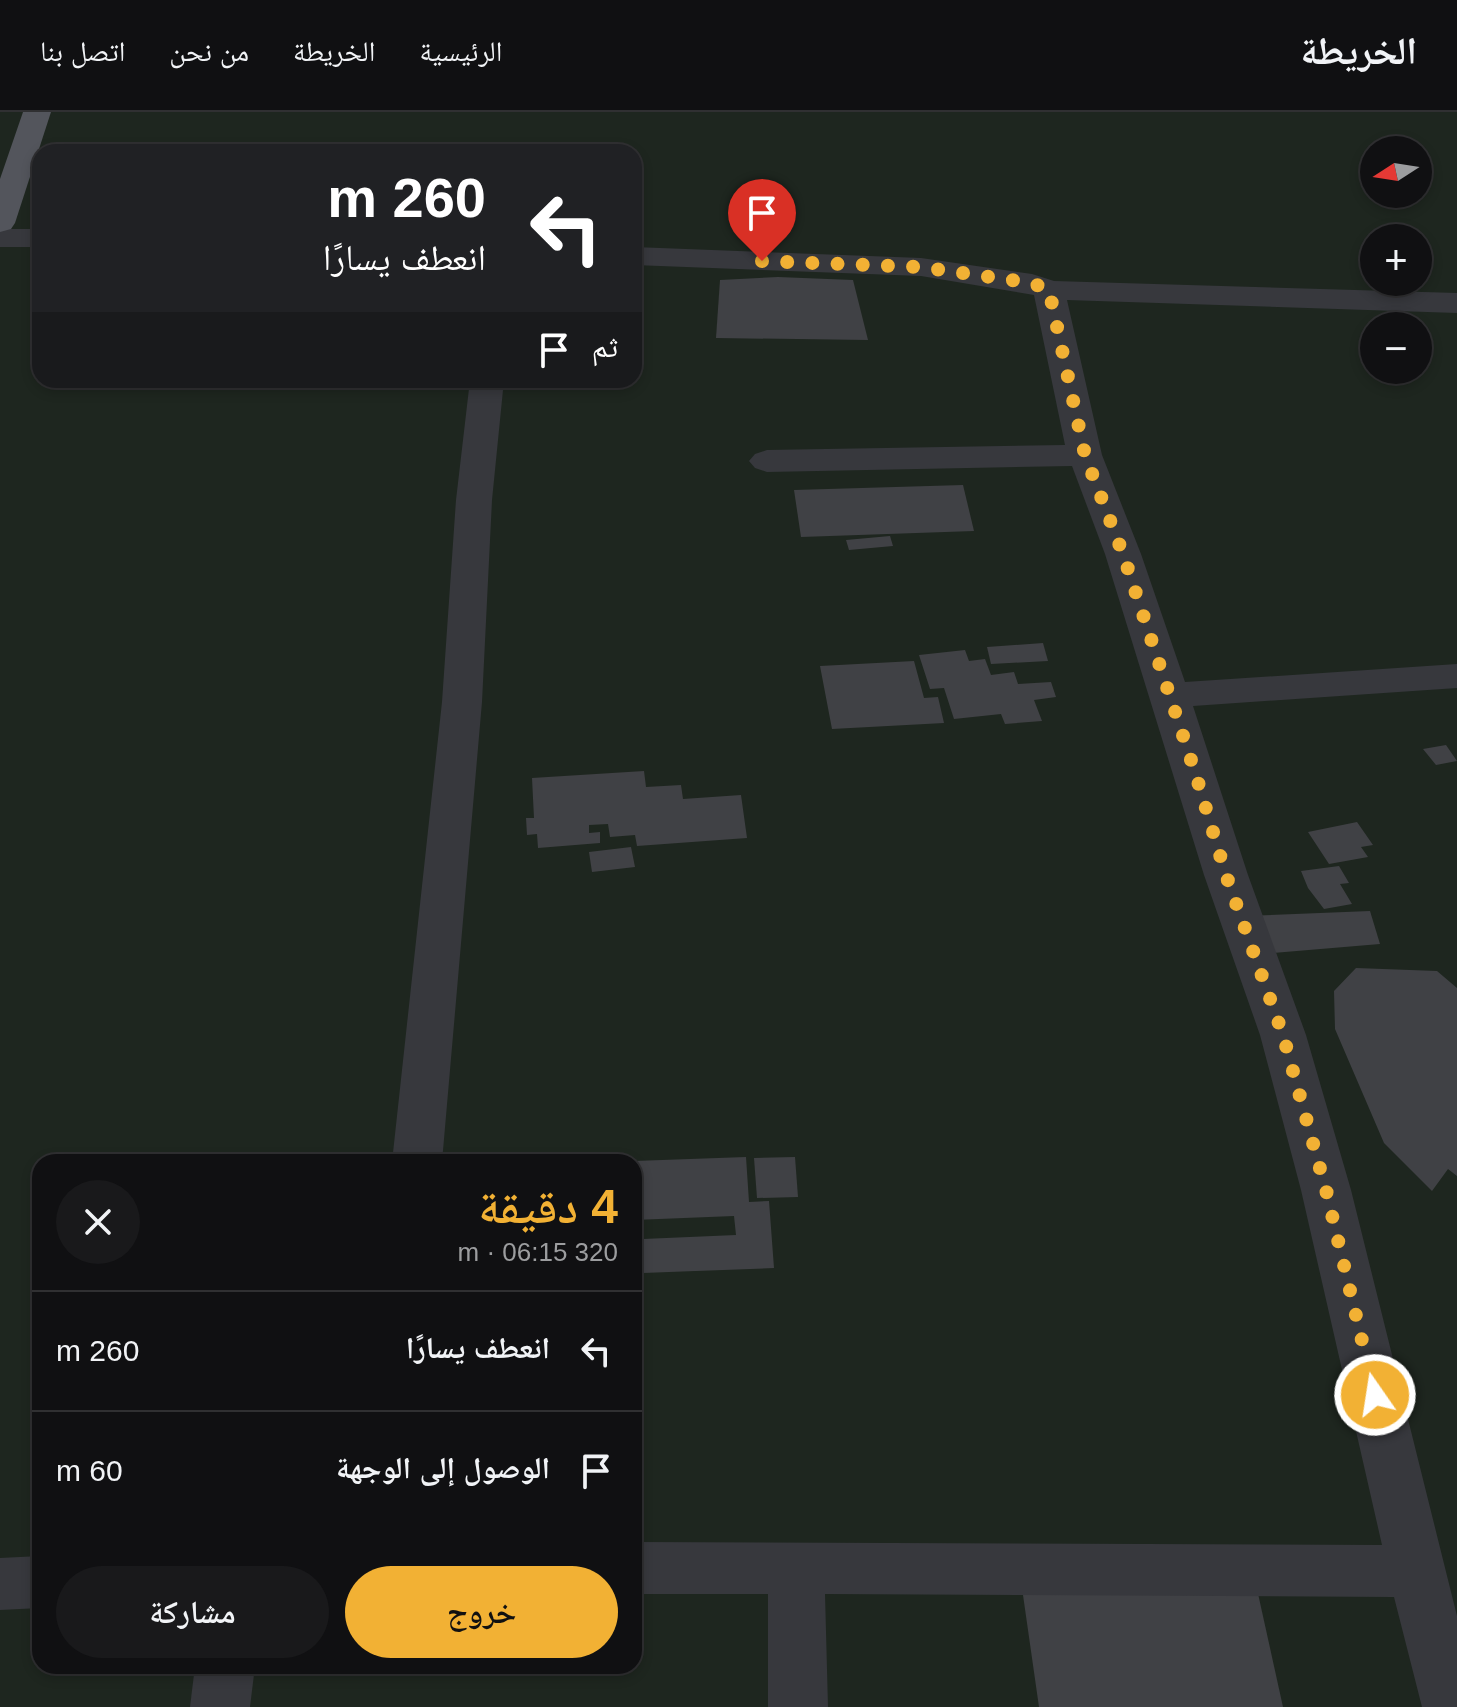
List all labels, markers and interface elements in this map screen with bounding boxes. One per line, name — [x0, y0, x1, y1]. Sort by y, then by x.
text: الخريطة — [1300, 30, 1417, 72]
text: اتصل بنا — [40, 36, 125, 67]
text: من نحن — [169, 36, 249, 67]
text: الخريطة — [293, 36, 375, 67]
text: الرئيسية — [419, 36, 502, 67]
north arrow — [1360, 136, 1432, 208]
map controls — [1360, 136, 1432, 384]
text: 260 m — [327, 166, 486, 229]
icon: left — [514, 176, 618, 280]
pin — [728, 179, 796, 261]
icon: arrive — [740, 191, 784, 235]
button: + — [1360, 224, 1432, 296]
text: انعطف يسارًا — [323, 237, 486, 278]
button: − — [1360, 312, 1432, 384]
icon: arrive — [532, 328, 576, 372]
text: ثم — [592, 330, 618, 363]
button: close — [56, 1180, 140, 1264]
text: 4 دقيقة — [478, 1180, 618, 1233]
text: 320 m · 06:15 — [458, 1237, 618, 1267]
icon: left — [574, 1329, 618, 1373]
text: انعطف يسارًا — [406, 1331, 550, 1364]
text: 260 m — [56, 1334, 139, 1367]
position arrow — [1333, 1353, 1417, 1437]
icon: arrive — [574, 1449, 618, 1493]
text: الوصول إلى الوجهة — [336, 1451, 550, 1484]
text: 60 m — [56, 1454, 123, 1487]
button: مشاركة — [56, 1566, 329, 1658]
button: خروج — [345, 1566, 618, 1658]

